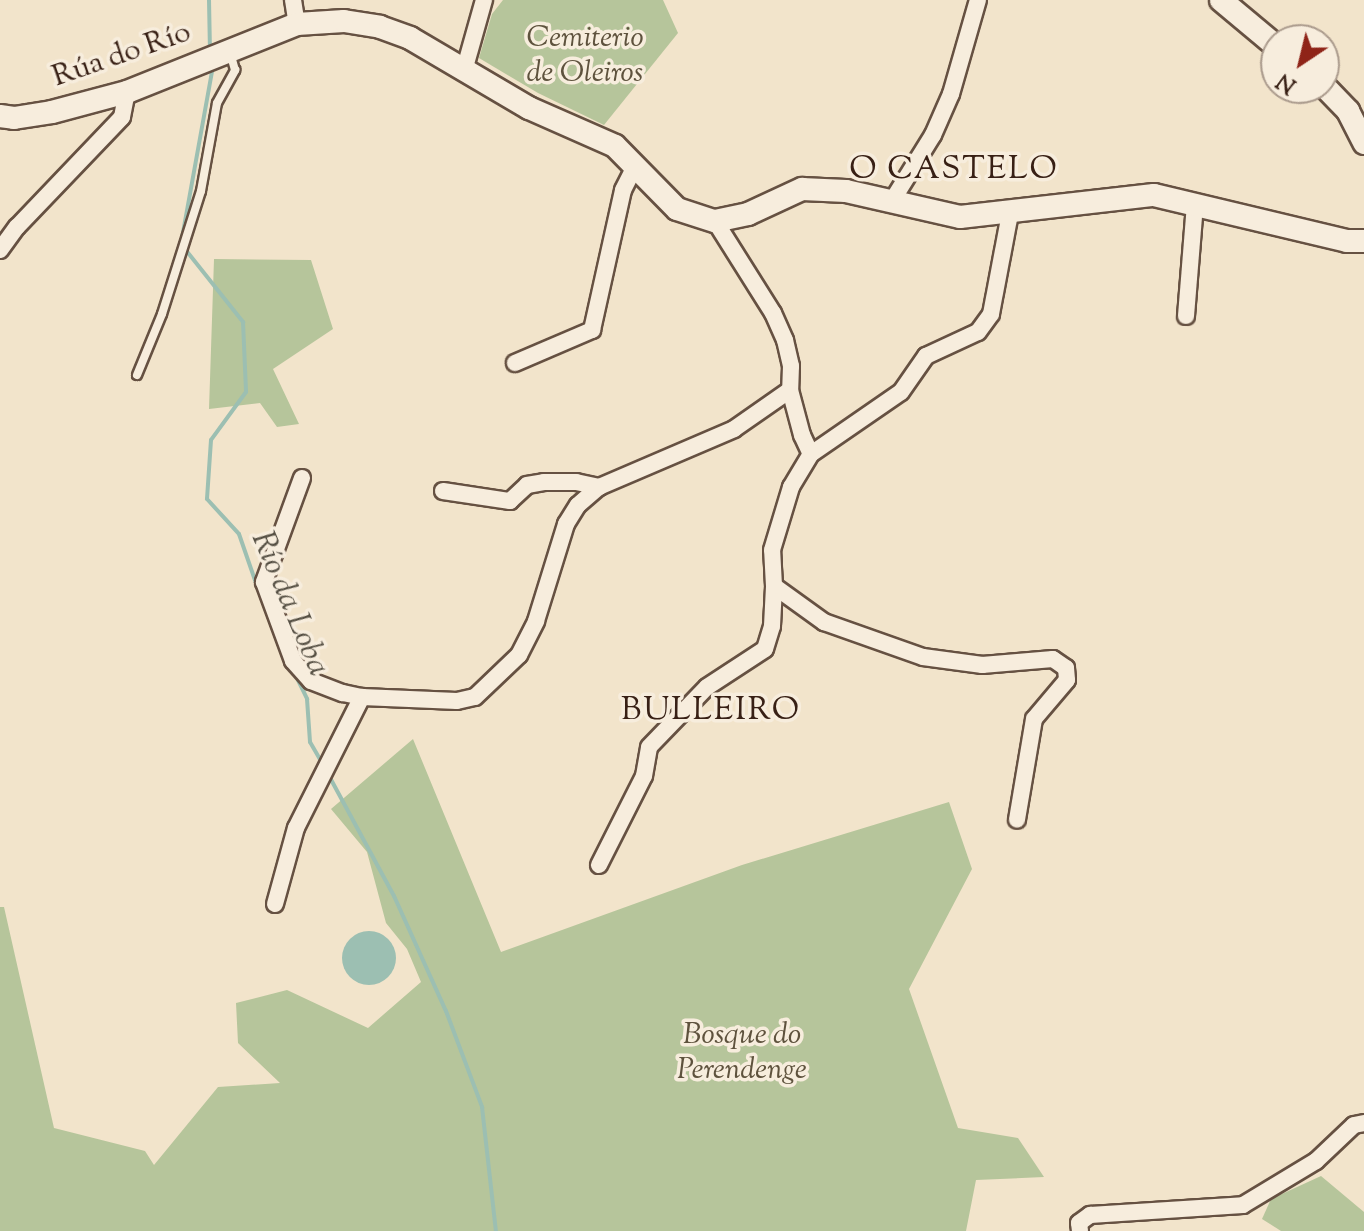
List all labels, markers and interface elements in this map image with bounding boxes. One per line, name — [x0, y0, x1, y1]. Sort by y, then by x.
street label: Rúa do Río — [48, 16, 196, 96]
park label: Cemiterio de Oleiros — [526, 21, 644, 92]
north arrow — [1260, 24, 1340, 104]
text: N — [1271, 64, 1304, 100]
district label: O CASTELO — [849, 151, 1059, 189]
water label: Río da Loba — [241, 526, 337, 682]
district label: BULLEIRO — [621, 692, 801, 730]
park label: Bosque do Perendenge — [677, 1018, 807, 1088]

